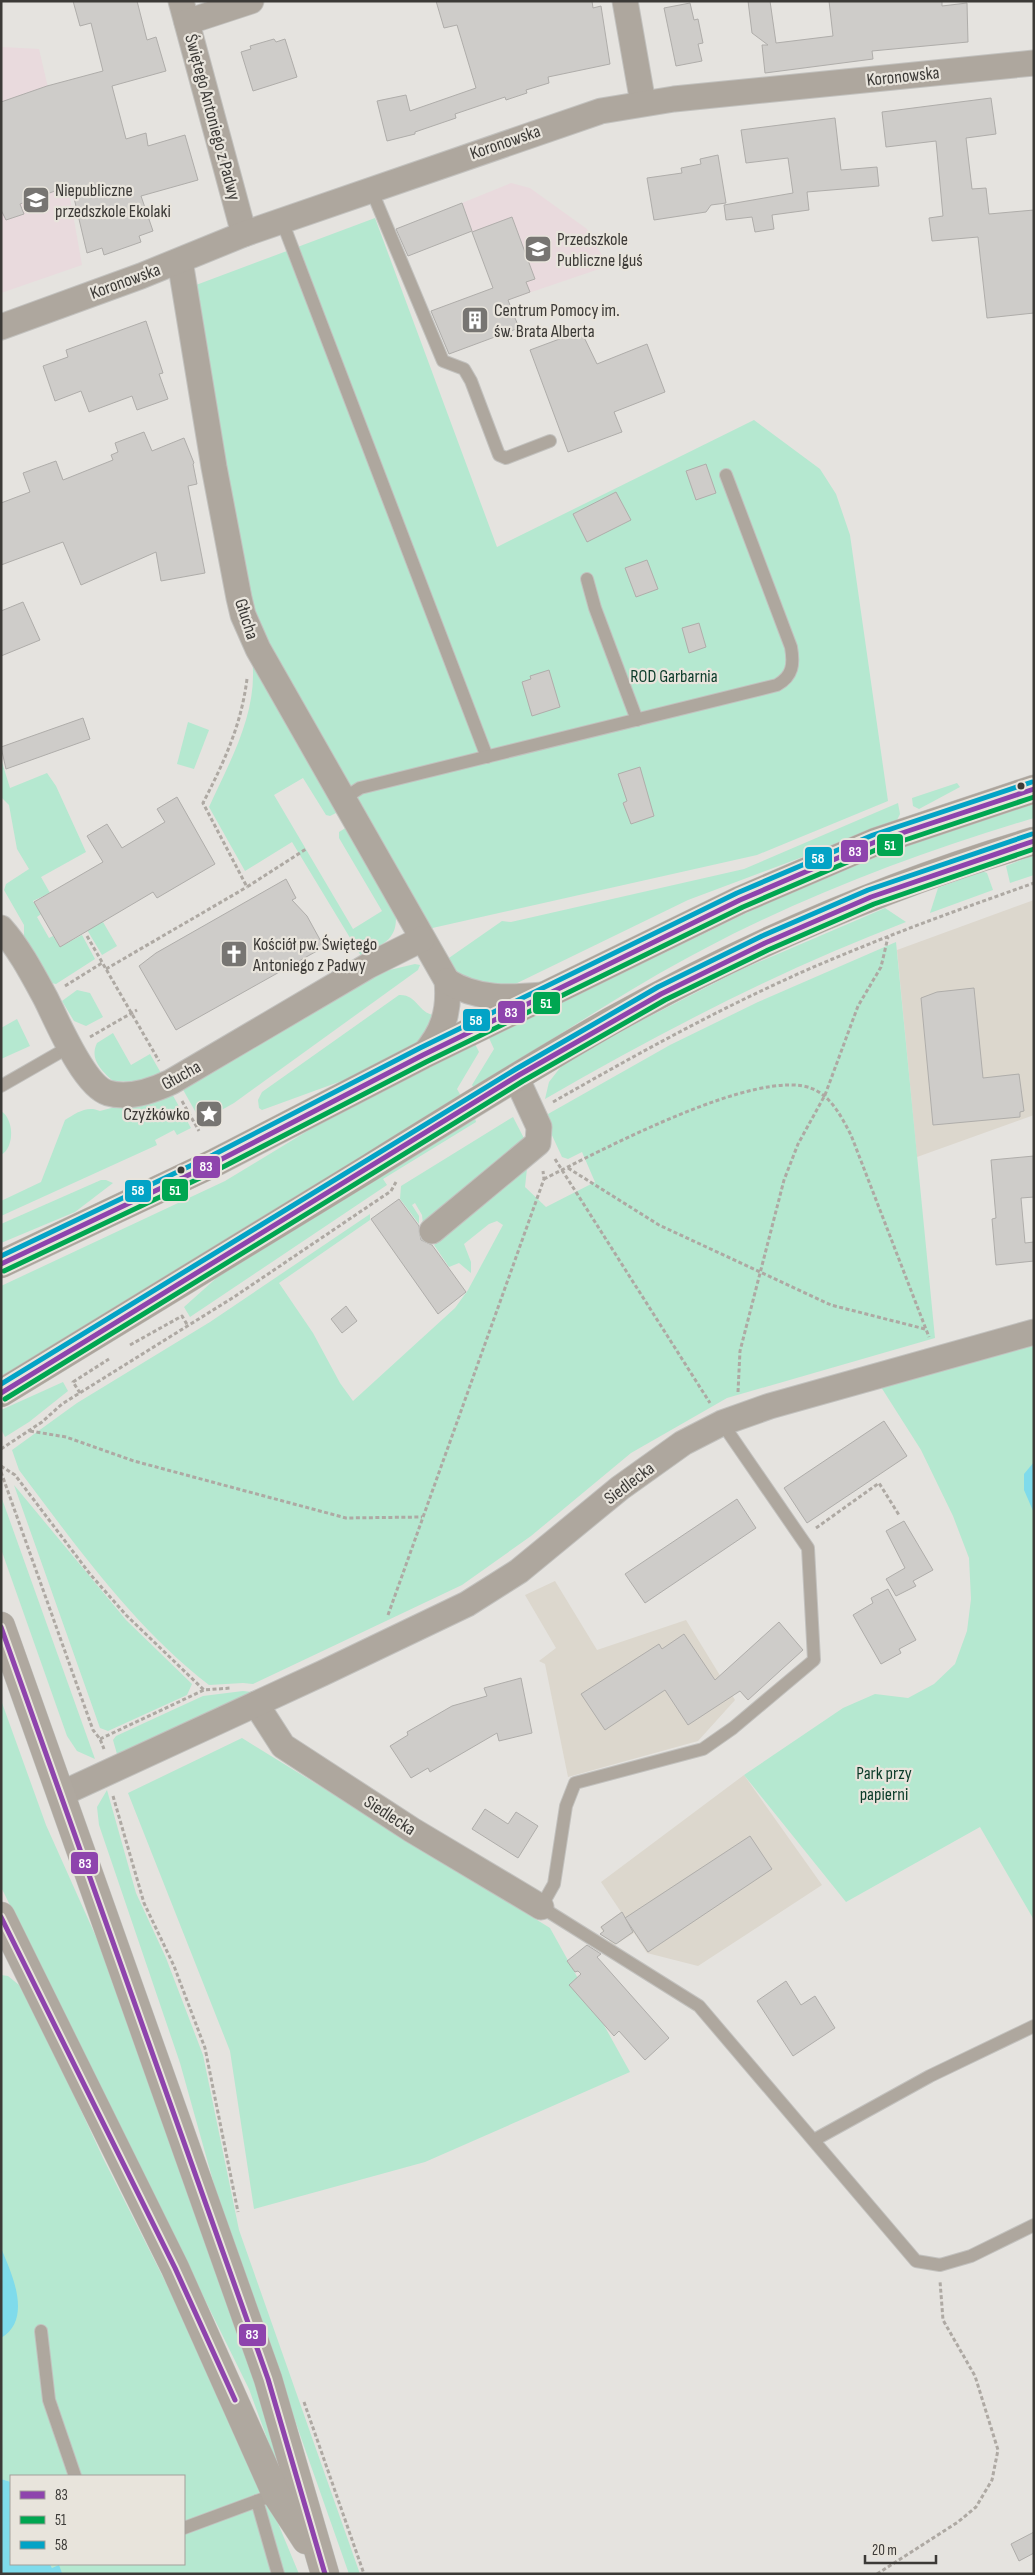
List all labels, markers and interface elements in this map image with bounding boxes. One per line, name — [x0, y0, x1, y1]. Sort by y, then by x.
street label: Świętego Antoniego z Padwy — [180, 32, 245, 202]
street label: Koronowska — [866, 62, 941, 91]
street label: Koronowska — [467, 121, 543, 164]
place label: Niepubliczne przedszkole Ekolaki — [55, 180, 171, 222]
school or university icon: Niepubliczne przedszkole Ekolaki — [21, 185, 51, 215]
place label: Przedszkole Publiczne Iguś — [557, 229, 643, 271]
school or university icon: Przedszkole Publiczne Iguś — [523, 234, 553, 264]
street label: Koronowska — [87, 259, 163, 304]
place label: Centrum Pomocy im. św. Brata Alberta — [494, 300, 620, 342]
building icon: Centrum Pomocy im. św. Brata Alberta — [460, 305, 490, 335]
street label: Głucha — [230, 596, 263, 642]
park label: ROD Garbarnia — [630, 666, 718, 687]
unlabelled marker — [1016, 781, 1026, 791]
line badge: 51 — [876, 833, 904, 857]
text: 51 — [884, 837, 896, 854]
line badge: 83 — [840, 839, 869, 863]
text: 83 — [849, 843, 861, 860]
line badge: 58 — [804, 846, 833, 870]
text: 58 — [812, 850, 825, 867]
place label: Kościół pw. Świętego Antoniego z Padwy — [252, 934, 377, 976]
church icon: Kościół pw. Świętego Antoniego z Padwy — [219, 939, 249, 969]
line badge: 51 — [532, 991, 561, 1015]
text: 51 — [540, 995, 552, 1012]
line badge: 83 — [497, 1000, 526, 1024]
text: 83 — [505, 1004, 517, 1021]
line badge: 58 — [462, 1008, 491, 1032]
text: 58 — [470, 1012, 483, 1029]
street label: Głucha — [158, 1056, 205, 1095]
place icon: Czyżkówko — [194, 1099, 224, 1129]
place label: Czyżkówko — [123, 1104, 190, 1125]
line badge: 83 — [192, 1155, 221, 1179]
text: 83 — [200, 1158, 212, 1175]
unlabelled marker — [176, 1165, 186, 1175]
line badge: 51 — [161, 1178, 189, 1202]
line badge: 58 — [124, 1179, 152, 1203]
text: 58 — [132, 1182, 145, 1199]
text: 51 — [169, 1182, 181, 1199]
street label: Siedlecka — [600, 1458, 659, 1509]
park label: Park przy papierni — [856, 1763, 912, 1805]
street label: Siedlecka — [360, 1791, 420, 1840]
line badge: 83 — [70, 1851, 99, 1875]
text: 83 — [79, 1855, 91, 1872]
line badge: 83 — [238, 2323, 267, 2347]
text: 83 — [246, 2326, 258, 2343]
legend — [10, 2475, 185, 2565]
text: 83 — [55, 2486, 68, 2505]
text: 51 — [55, 2511, 67, 2530]
scale bar — [865, 2532, 936, 2564]
text: 58 — [55, 2536, 68, 2555]
text: 20 m — [872, 2541, 897, 2560]

